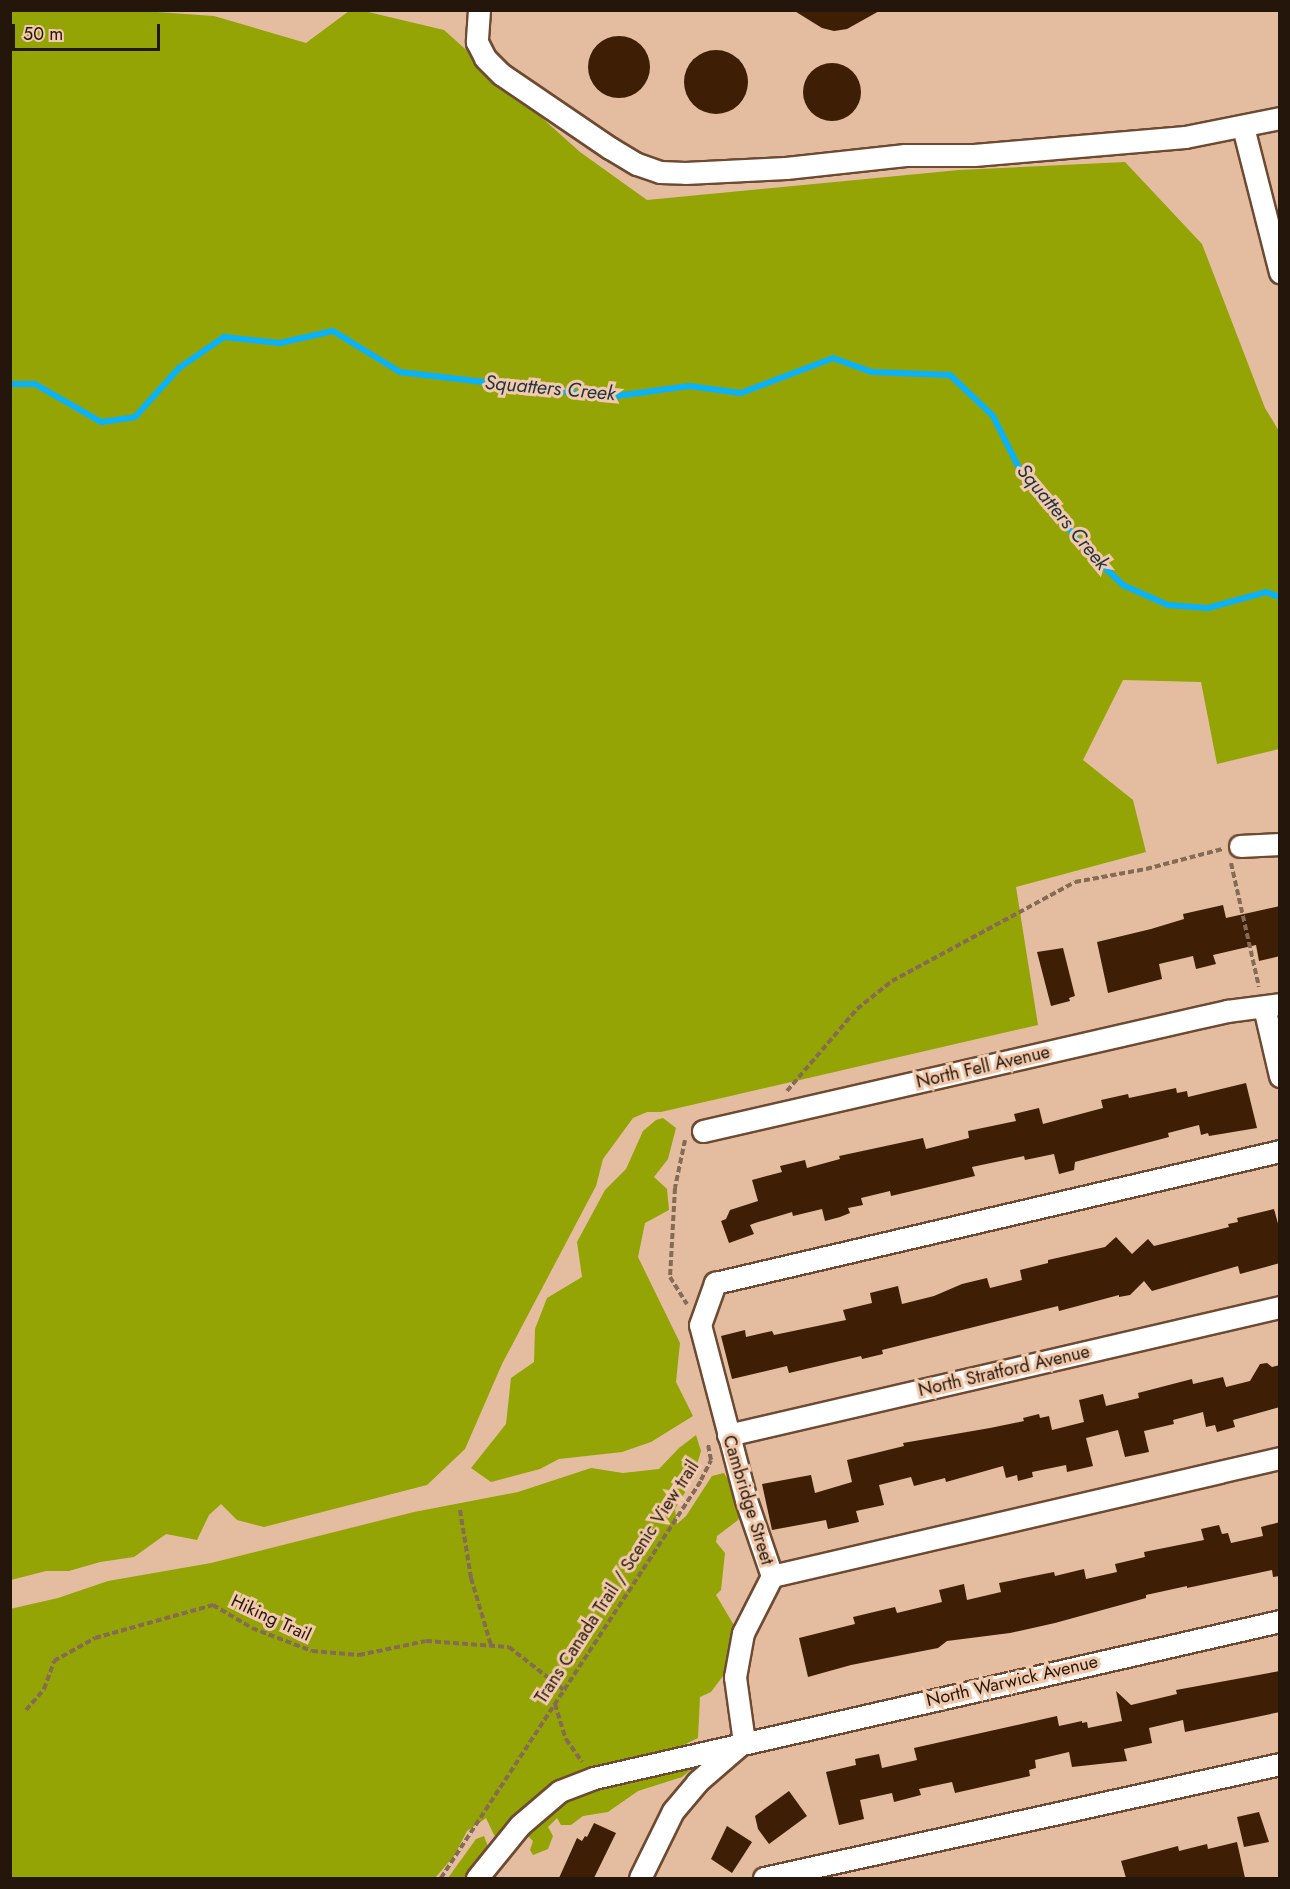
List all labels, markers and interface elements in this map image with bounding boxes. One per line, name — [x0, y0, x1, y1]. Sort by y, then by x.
scale bar — [15, 12, 164, 50]
text: 50 m — [23, 21, 63, 47]
water label: Squatters Creek — [484, 370, 616, 406]
water label: Squatters Creek — [1012, 459, 1114, 575]
street label: North Fell Avenue — [914, 1041, 1052, 1093]
street label: North Stratford Avenue — [916, 1341, 1092, 1401]
street label: Cambridge Street — [718, 1433, 778, 1567]
street label: Trans Canada Trail / Scenic View trail — [530, 1457, 704, 1707]
street label: Hiking Trail — [228, 1590, 314, 1646]
street label: North Warwick Avenue — [924, 1651, 1100, 1711]

